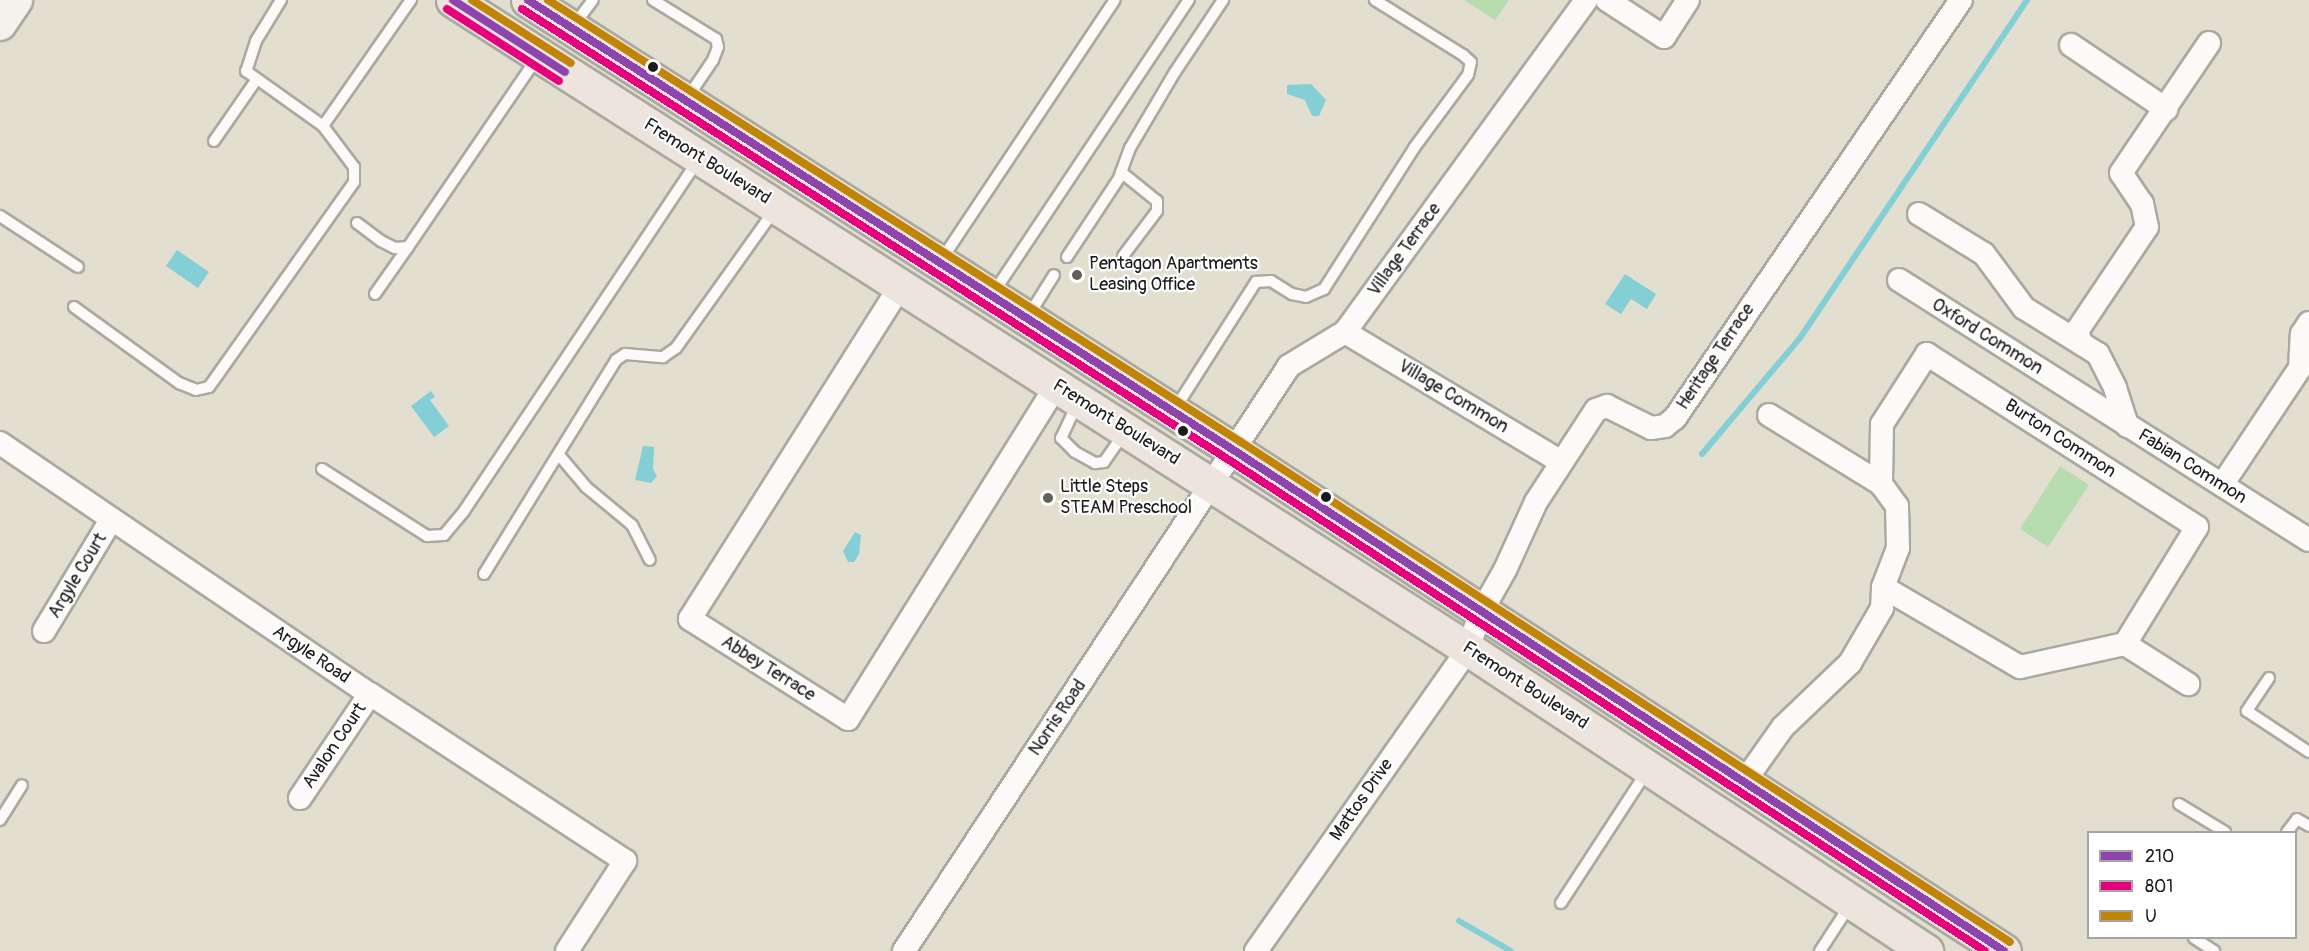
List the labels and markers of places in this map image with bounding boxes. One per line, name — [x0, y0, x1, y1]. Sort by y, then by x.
unlabelled marker — [647, 61, 659, 73]
place label: Pentagon Apartments Leasing Office — [1089, 254, 1258, 296]
marker: Pentagon Apartments Leasing Office — [1070, 268, 1084, 282]
unlabelled marker — [1177, 425, 1189, 437]
place label: Little Steps STEAM Preschool — [1060, 477, 1192, 520]
marker: Little Steps STEAM Preschool — [1041, 491, 1055, 505]
unlabelled marker — [1320, 491, 1332, 503]

